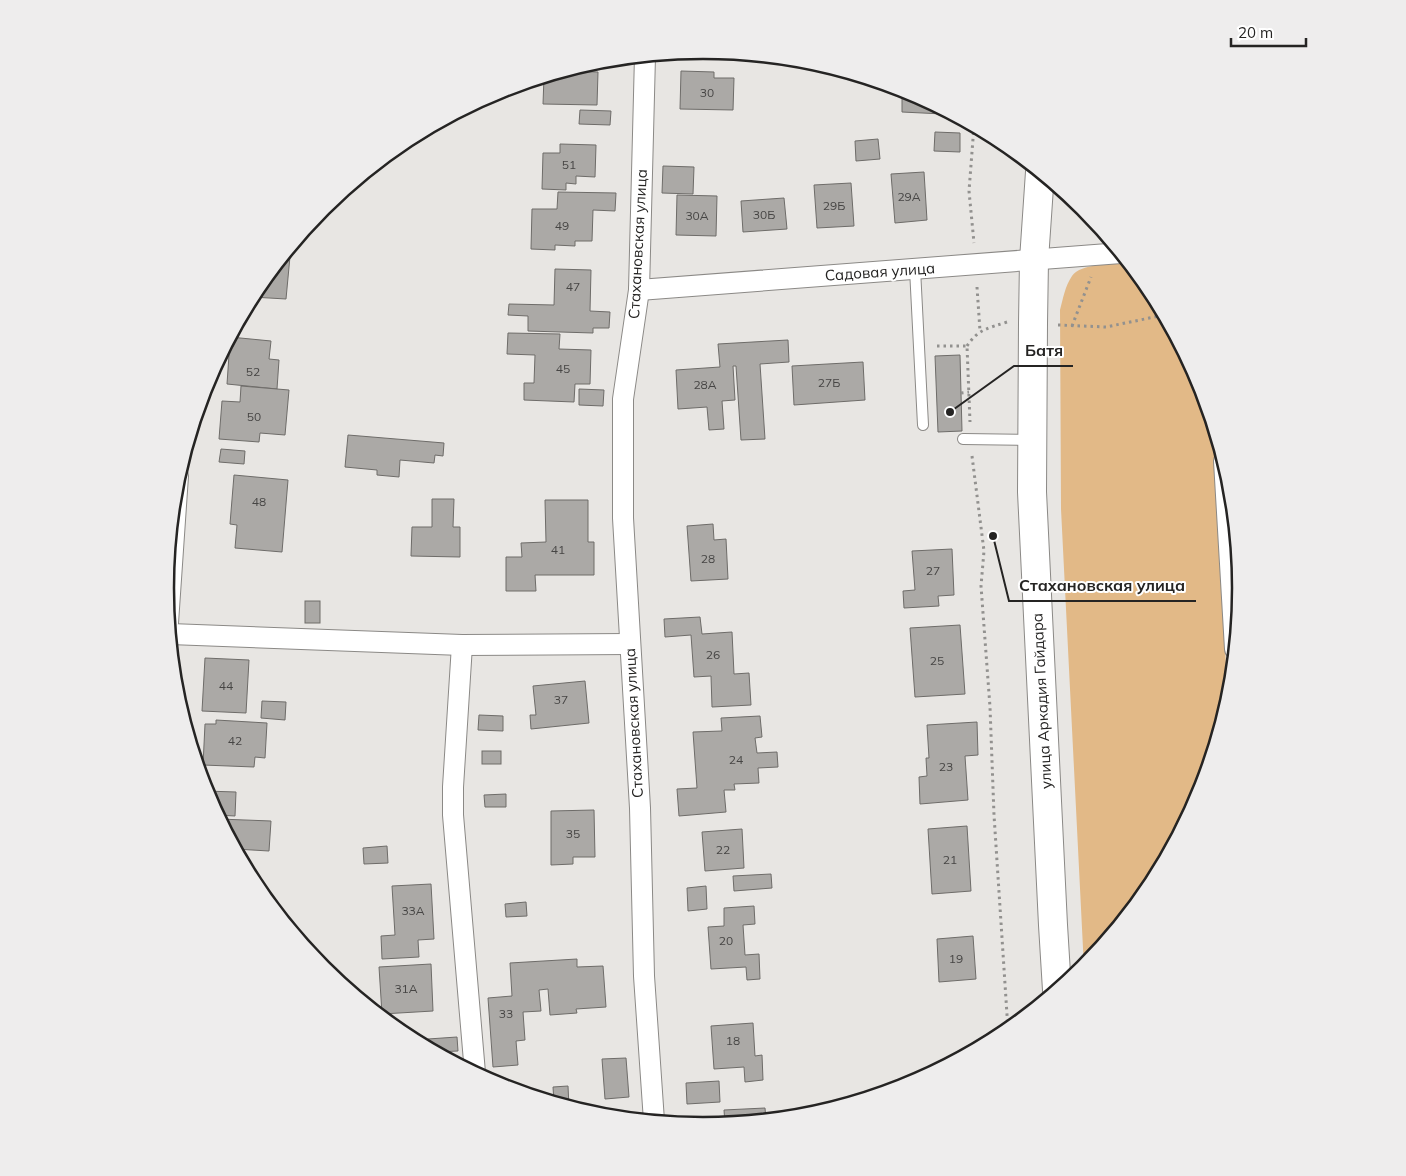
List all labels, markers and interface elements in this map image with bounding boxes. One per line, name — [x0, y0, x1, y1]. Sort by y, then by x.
scale bar — [1231, 15, 1306, 47]
text: 20 m — [1238, 23, 1273, 42]
house number: 30 — [700, 85, 714, 100]
house number: 51 — [562, 157, 576, 172]
street label: Стахановская улица — [624, 168, 651, 319]
house number: 29А — [897, 189, 921, 204]
house number: 29Б — [823, 198, 845, 213]
house number: 30Б — [753, 207, 775, 222]
house number: 30А — [685, 208, 709, 223]
house number: 49 — [555, 218, 569, 233]
street label: Садовая улица — [824, 258, 936, 285]
house number: 47 — [566, 279, 580, 294]
callout: Батя — [1014, 335, 1073, 366]
text: Батя — [1025, 340, 1063, 360]
house number: 45 — [556, 361, 570, 376]
house number: 52 — [246, 364, 260, 379]
house number: 27Б — [818, 375, 840, 390]
house number: 28А — [693, 377, 717, 392]
house number: 50 — [247, 409, 261, 424]
house number: 48 — [252, 494, 266, 509]
house number: 41 — [551, 542, 565, 557]
house number: 28 — [701, 551, 715, 566]
house number: 27 — [926, 563, 940, 578]
callout: Стахановская улица — [1009, 570, 1196, 601]
text: Стахановская улица — [1019, 575, 1185, 595]
street label: улица Аркадия Гайдара — [1027, 613, 1056, 789]
house number: 26 — [706, 647, 720, 662]
street label: Стахановская улица — [620, 648, 647, 799]
house number: 25 — [930, 653, 944, 668]
house number: 44 — [219, 678, 233, 693]
house number: 37 — [554, 692, 568, 707]
house number: 42 — [228, 733, 242, 748]
house number: 24 — [729, 752, 743, 767]
house number: 23 — [939, 759, 953, 774]
house number: 35 — [566, 826, 580, 841]
house number: 22 — [716, 842, 730, 857]
house number: 21 — [943, 852, 957, 867]
house number: 33А — [401, 903, 425, 918]
house number: 20 — [719, 933, 733, 948]
house number: 19 — [949, 951, 963, 966]
house number: 31А — [394, 981, 418, 996]
house number: 33 — [499, 1006, 513, 1021]
house number: 18 — [726, 1033, 740, 1048]

